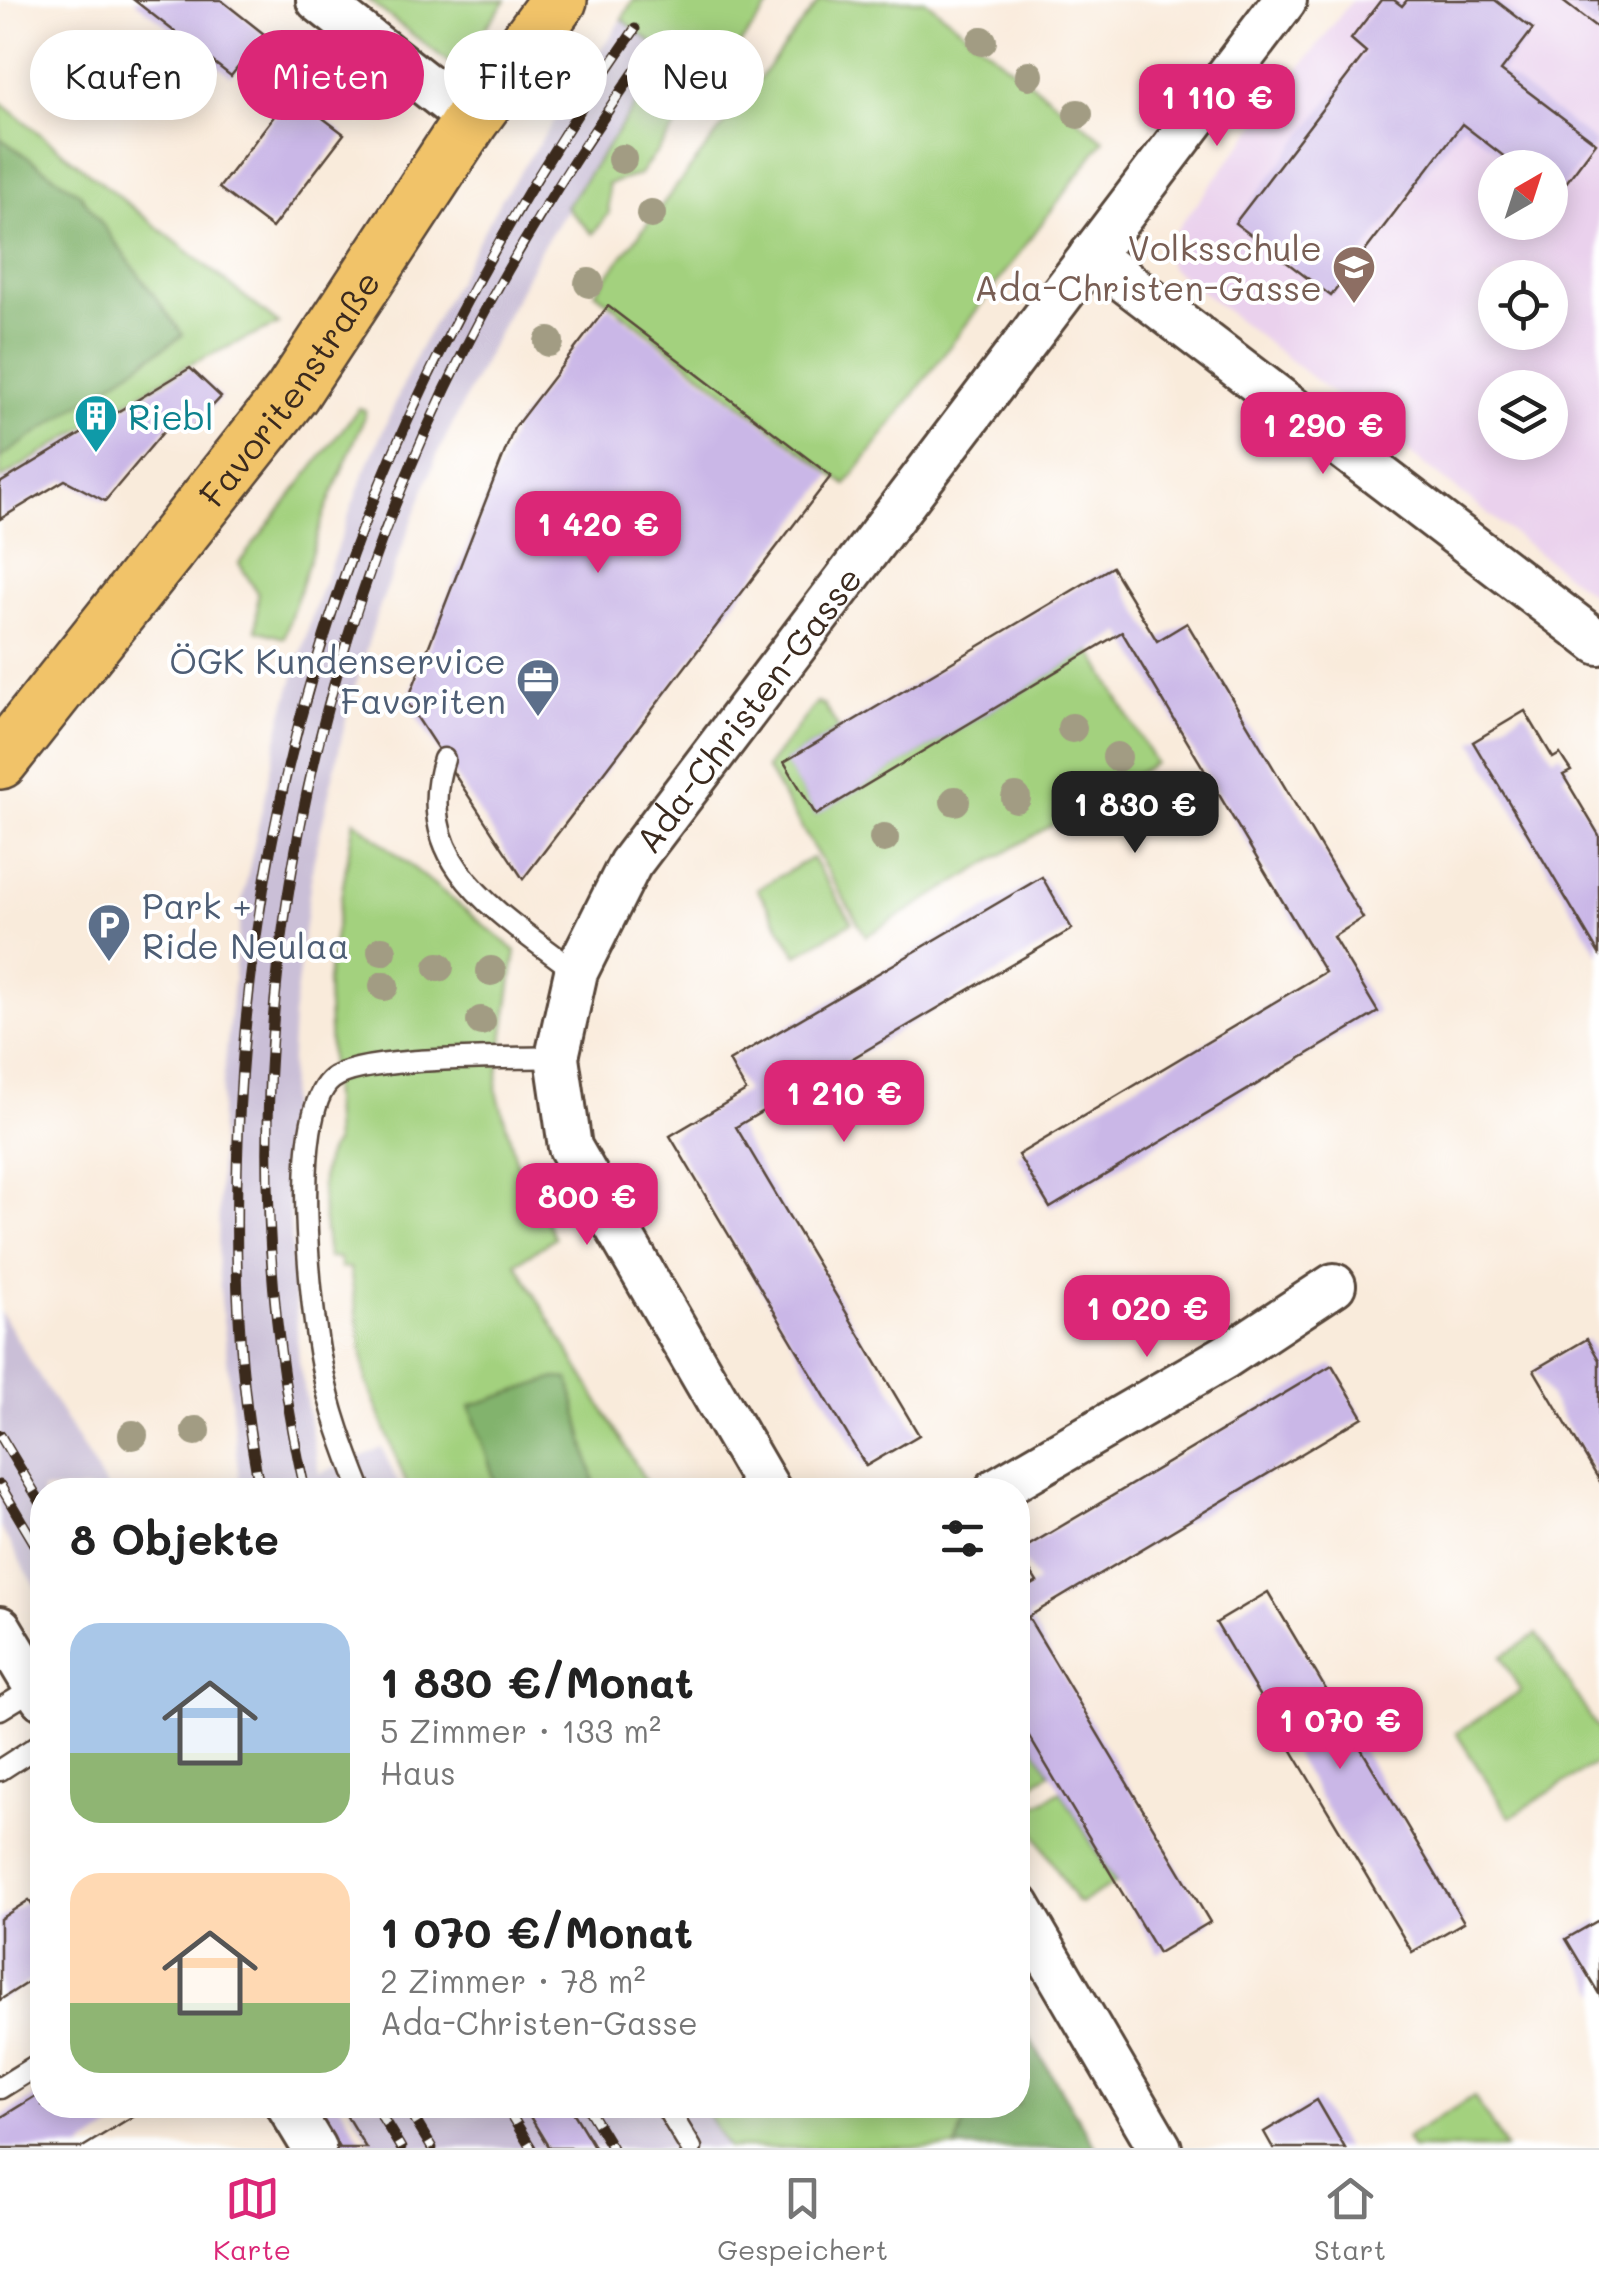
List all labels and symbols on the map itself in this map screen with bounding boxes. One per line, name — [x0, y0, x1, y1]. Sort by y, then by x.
pin: 1 110 € — [1125, 64, 1309, 149]
north arrow — [1478, 150, 1568, 240]
place label: Volksschule Ada-Christen-Gasse — [974, 224, 1322, 310]
school or university icon: Volksschule Ada-Christen-Gasse — [1331, 244, 1377, 305]
street label: Favoritenstraße — [188, 261, 390, 516]
pin: 1 290 € — [1231, 392, 1415, 477]
building icon: Riebl — [73, 393, 119, 454]
place label: Riebl — [128, 393, 214, 439]
pin: 1 420 € — [506, 491, 690, 576]
street label: Ada-Christen-Gasse — [624, 556, 871, 861]
place label: ÖGK Kundenservice Favoriten — [169, 637, 506, 723]
office icon: ÖGK Kundenservice Favoriten — [515, 657, 561, 718]
pin: 1 830 € — [1043, 771, 1227, 856]
place label: Park + Ride Neulaa — [142, 882, 349, 968]
parking icon: Park + Ride Neulaa — [86, 902, 132, 963]
pin: 1 210 € — [752, 1060, 936, 1145]
pin: 800 € — [517, 1163, 657, 1248]
pin: 1 020 € — [1055, 1275, 1239, 1360]
pin: 1 070 € — [1248, 1687, 1432, 1772]

